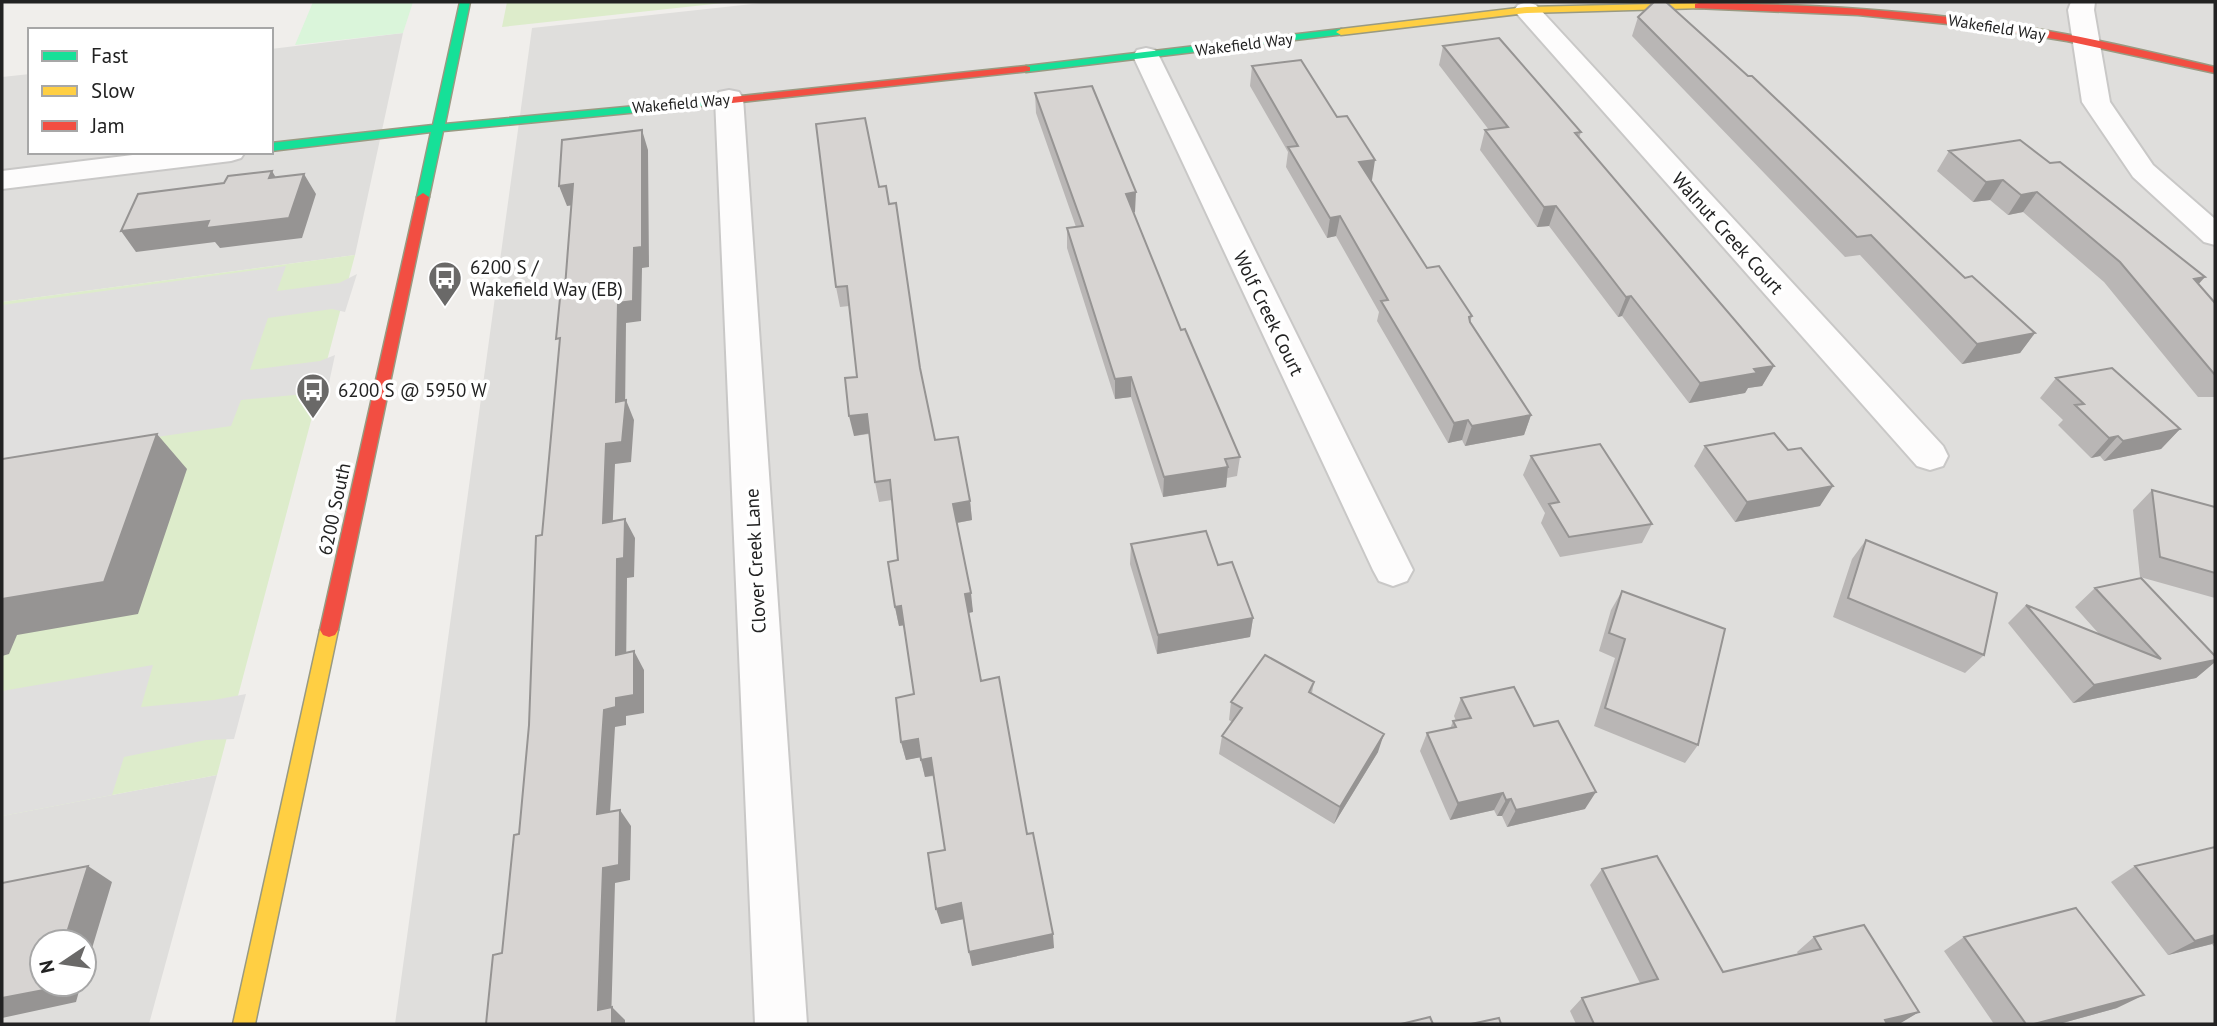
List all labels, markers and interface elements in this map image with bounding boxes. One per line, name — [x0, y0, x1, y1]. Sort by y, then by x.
street label: Wakefield Way — [1947, 9, 2048, 45]
legend — [28, 28, 273, 154]
street label: Wakefield Way — [1194, 28, 1294, 60]
text: Fast — [91, 42, 128, 69]
text: Slow — [91, 77, 135, 104]
street label: Wakefield Way — [631, 89, 731, 117]
text: Jam — [90, 112, 125, 139]
street label: Walnut Creek Court — [1667, 167, 1789, 299]
street label: Wolf Creek Court — [1228, 247, 1310, 380]
place label: 6200 S / Wakefield Way (EB) — [470, 255, 623, 301]
bus stop icon: 6200 S / Wakefield Way (EB) — [426, 259, 464, 308]
bus stop icon: 6200 S @ 5950 W — [294, 371, 332, 420]
place label: 6200 S @ 5950 W — [338, 378, 487, 402]
street label: 6200 South — [313, 461, 355, 557]
street label: Clover Creek Lane — [739, 488, 771, 634]
north arrow — [28, 928, 98, 998]
text: N — [33, 958, 60, 976]

